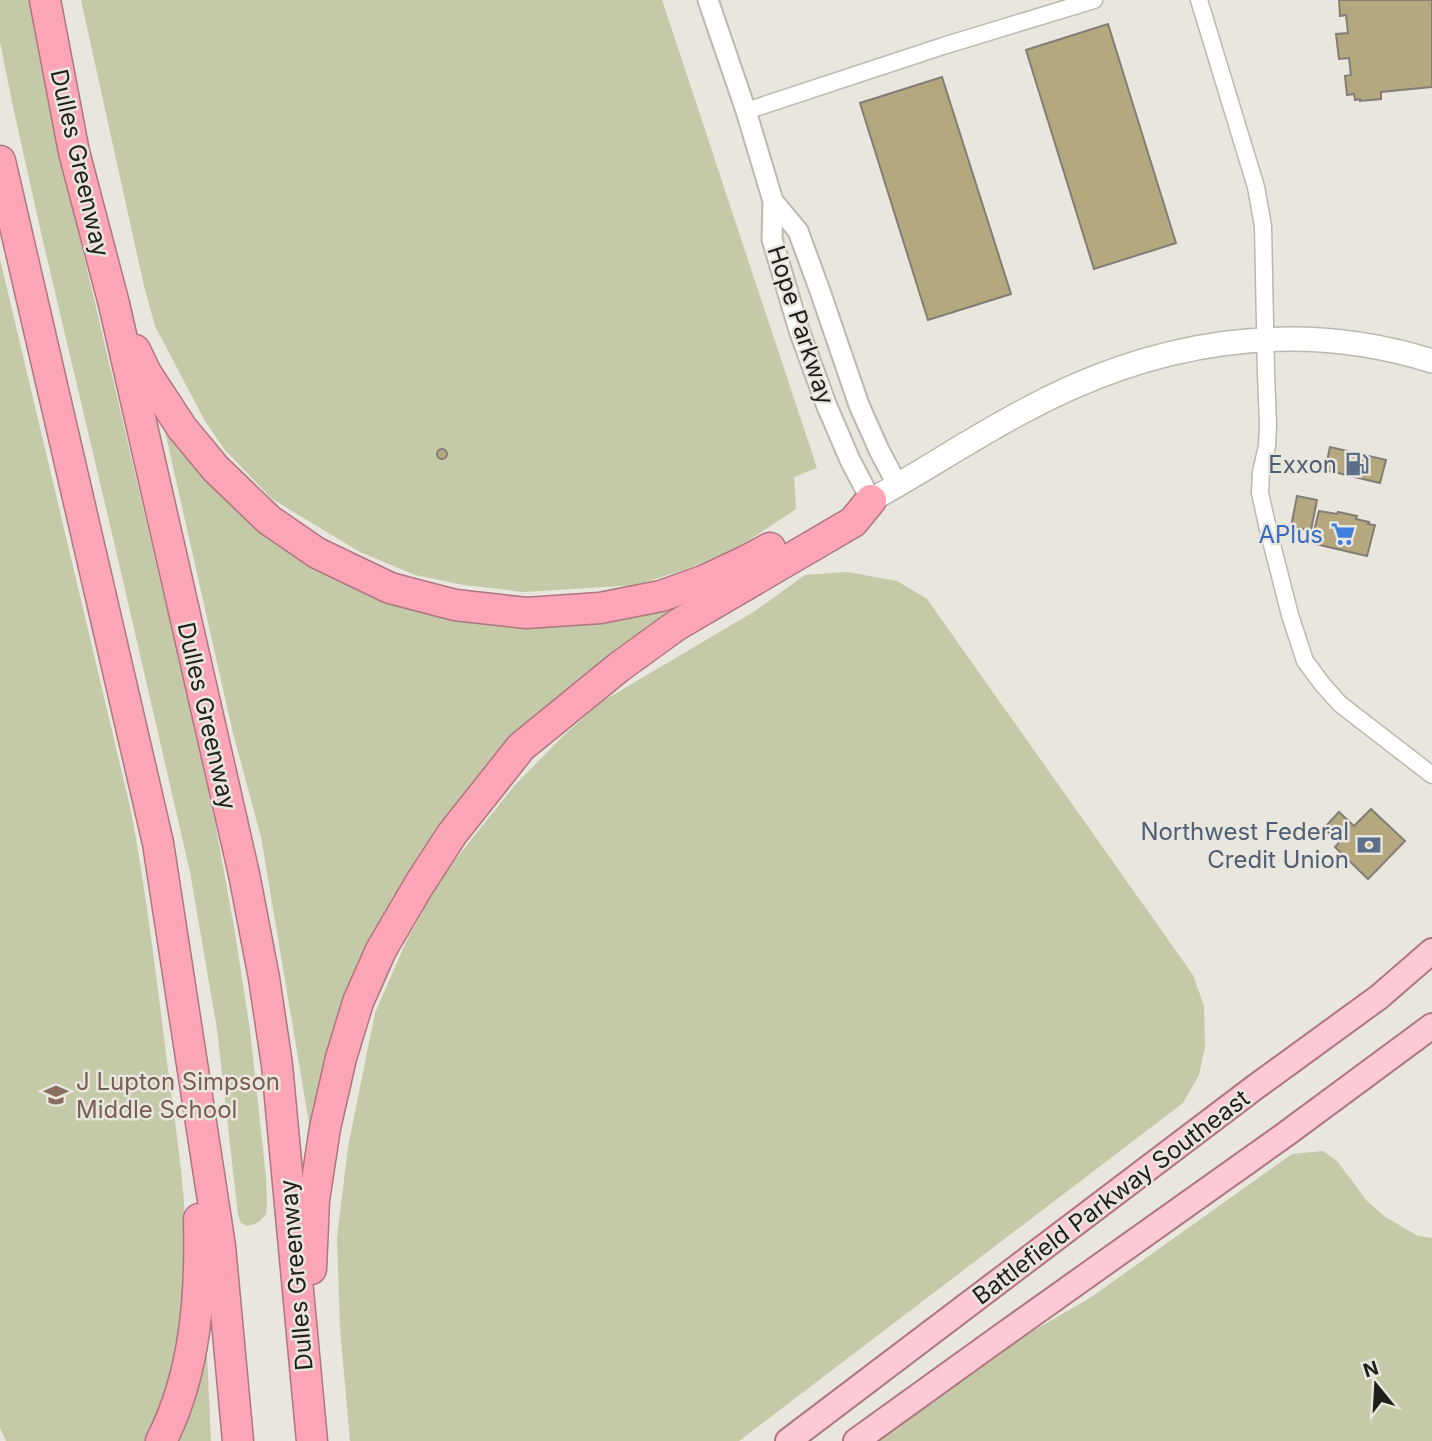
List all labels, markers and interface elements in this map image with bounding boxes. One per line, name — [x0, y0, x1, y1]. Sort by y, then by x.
street label: Dulles Greenway — [44, 66, 116, 260]
street label: Hope Parkway — [762, 242, 840, 408]
place label: Exxon — [1268, 450, 1337, 479]
fuel station icon: Exxon — [1343, 450, 1371, 478]
place label: APlus — [1258, 520, 1323, 549]
supermarket icon: APlus — [1329, 520, 1357, 548]
street label: Dulles Greenway — [171, 619, 243, 813]
place label: Northwest Federal Credit Union — [1140, 817, 1349, 874]
bank icon: Northwest Federal Credit Union — [1355, 831, 1383, 859]
place label: J Lupton Simpson Middle School — [76, 1067, 280, 1124]
school or university icon: J Lupton Simpson Middle School — [42, 1081, 70, 1109]
street label: Battlefield Parkway Southeast — [967, 1083, 1255, 1310]
street label: Dulles Greenway — [273, 1178, 319, 1372]
north arrow — [1341, 1350, 1411, 1420]
text: N — [1360, 1356, 1381, 1382]

